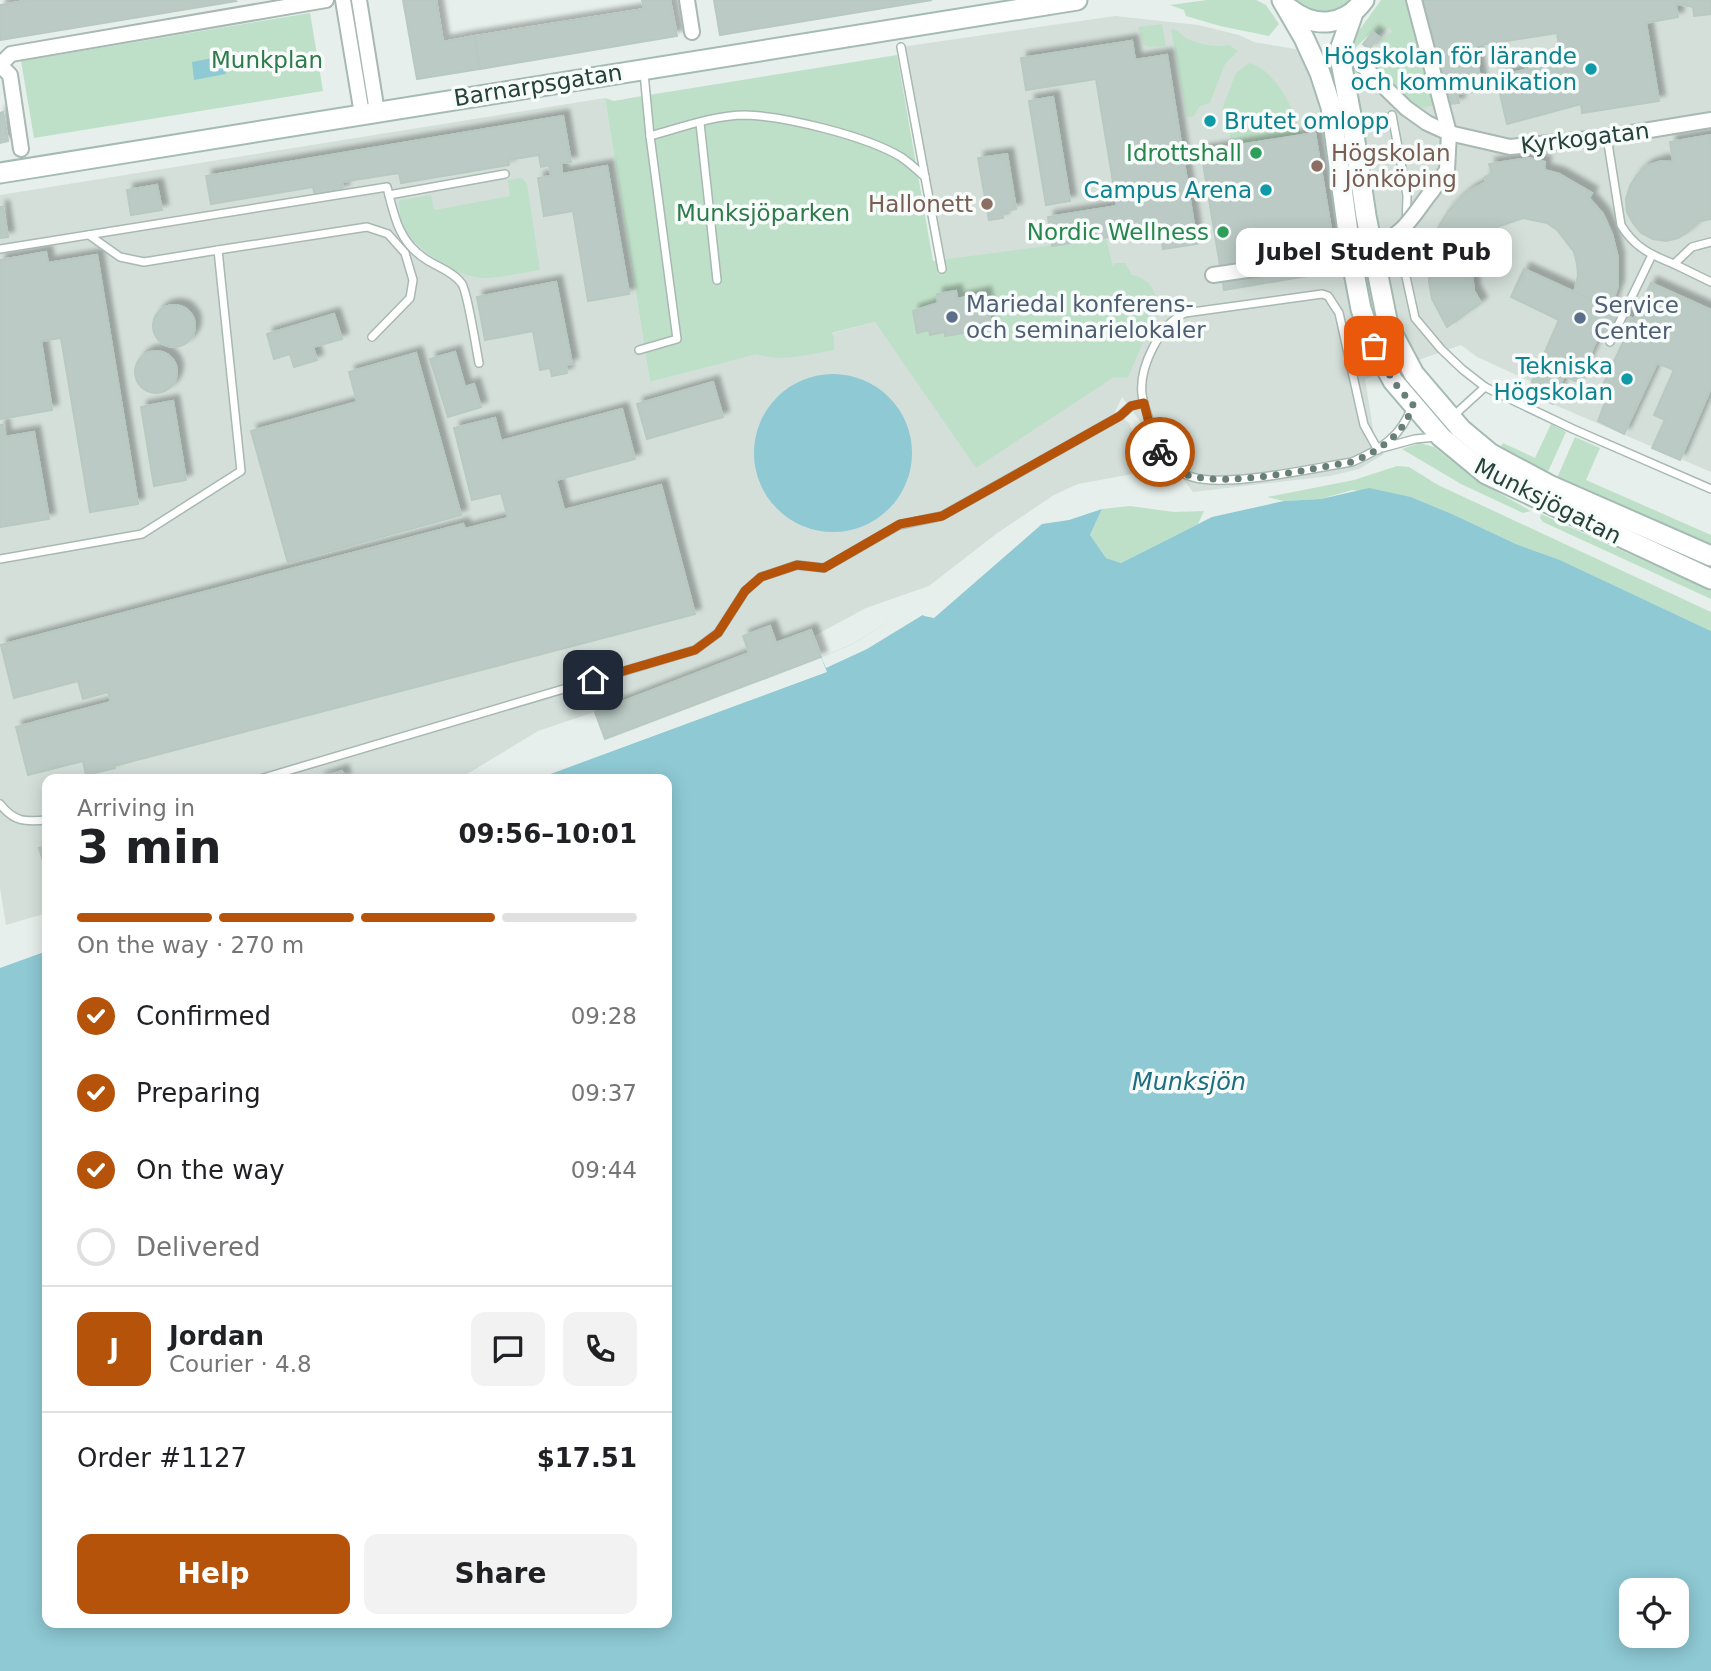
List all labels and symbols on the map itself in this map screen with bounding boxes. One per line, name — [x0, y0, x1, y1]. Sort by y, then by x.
place label: Högskolan för lärande och kommunikation — [1324, 43, 1577, 95]
park label: Munkplan — [211, 47, 323, 73]
street label: Barnarpsgatan — [452, 59, 624, 111]
marker: Högskolan för lärande och kommunikation — [1583, 61, 1599, 77]
place label: Brutet omlopp — [1224, 108, 1389, 134]
marker: Brutet omlopp — [1202, 113, 1218, 129]
street label: Kyrkogatan — [1519, 117, 1651, 159]
place label: Idrottshall — [1126, 140, 1242, 166]
place label: Högskolan i Jönköping — [1331, 140, 1457, 192]
marker: Idrottshall — [1248, 145, 1264, 161]
marker: Högskolan i Jönköping — [1309, 158, 1325, 174]
place label: Campus Arena — [1083, 177, 1252, 203]
marker: Campus Arena — [1258, 182, 1274, 198]
place label: Hallonett — [868, 191, 973, 217]
marker: Hallonett — [979, 196, 995, 212]
park label: Munksjöparken — [676, 200, 850, 226]
place label: Nordic Wellness — [1027, 219, 1209, 245]
marker: Nordic Wellness — [1215, 224, 1231, 240]
callout: Jubel Student Pub — [1236, 227, 1512, 276]
place label: Mariedal konferens- och seminarielokaler — [966, 291, 1206, 343]
place label: Service Center — [1594, 292, 1679, 344]
marker: Mariedal konferens- och seminarielokaler — [944, 309, 960, 325]
marker: Service Center — [1572, 310, 1588, 326]
pin — [1344, 316, 1404, 376]
place label: Tekniska Högskolan — [1493, 353, 1613, 405]
marker: Tekniska Högskolan — [1619, 371, 1635, 387]
courier — [1125, 417, 1195, 487]
street label: Munksjögatan — [1470, 453, 1626, 549]
pin — [563, 650, 623, 710]
water label: Munksjön — [1132, 1068, 1246, 1096]

